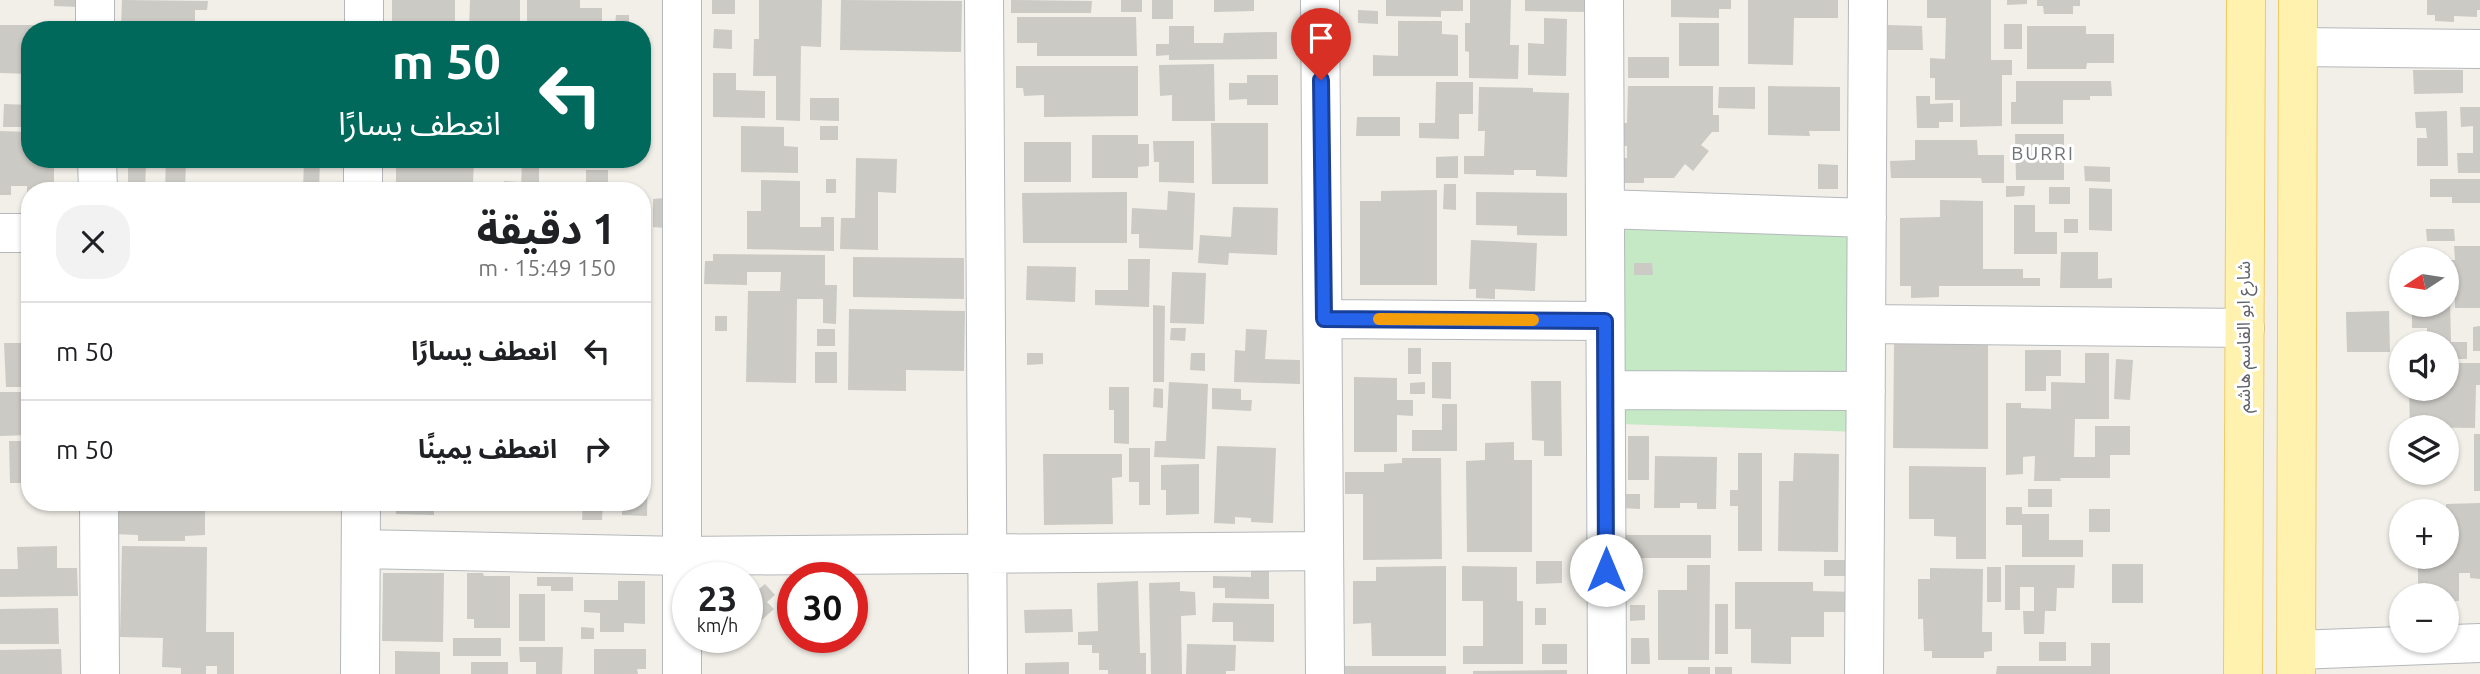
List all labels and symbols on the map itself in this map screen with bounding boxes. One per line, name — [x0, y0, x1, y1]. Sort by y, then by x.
pin — [1291, 8, 1351, 80]
district label: BURRI — [2011, 142, 2075, 164]
north arrow — [2389, 247, 2459, 317]
street label: شارع ابو القاسم هاشم — [2233, 261, 2258, 413]
position arrow — [1569, 533, 1643, 607]
speed limit sign: 30 — [777, 562, 868, 653]

